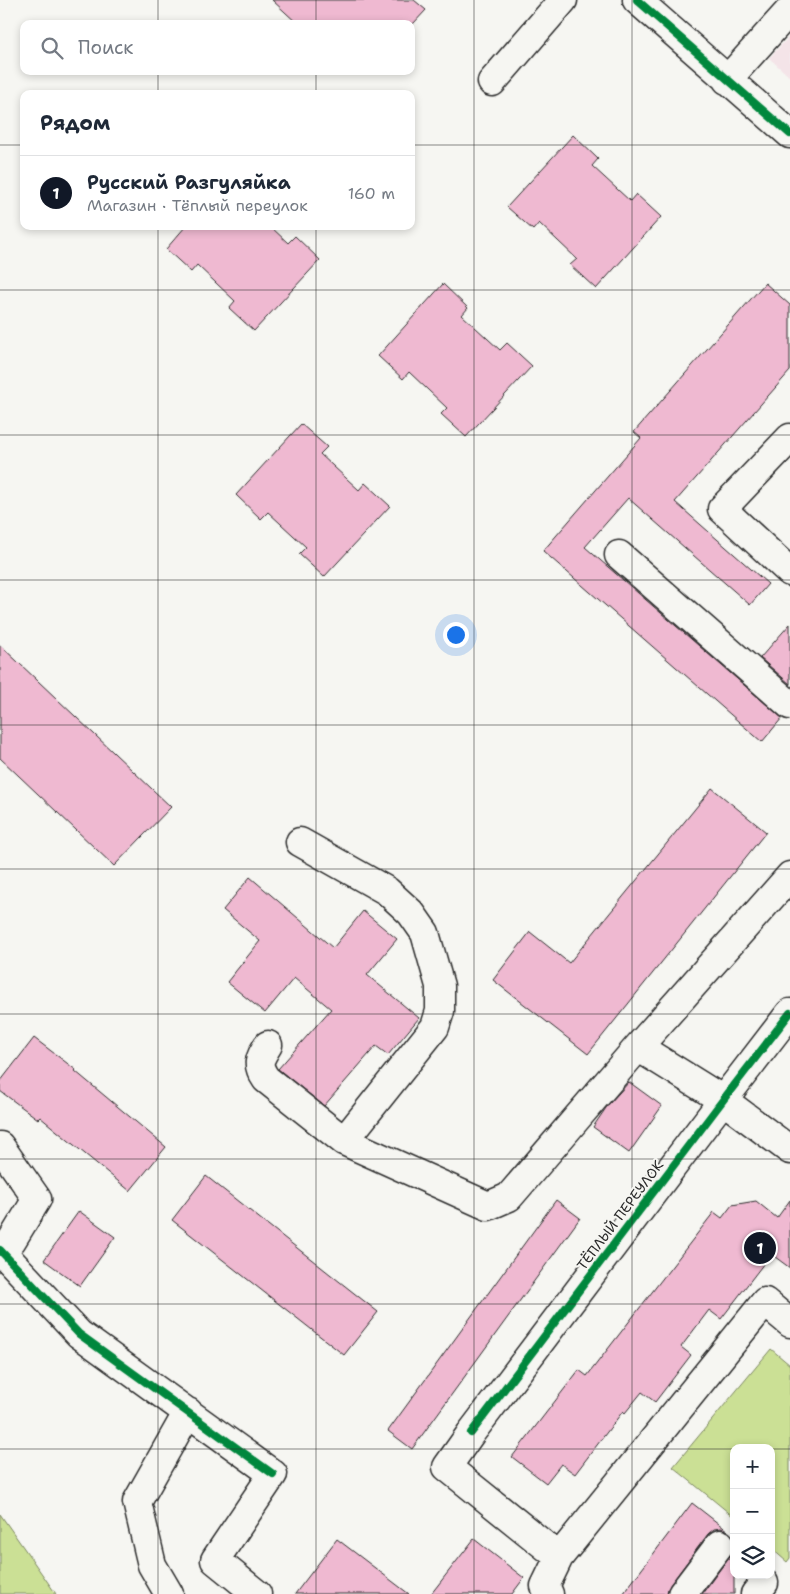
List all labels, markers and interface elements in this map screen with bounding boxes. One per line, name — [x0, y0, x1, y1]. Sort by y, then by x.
search box — [20, 20, 415, 75]
icon: search — [38, 34, 66, 62]
text: Поиск — [78, 35, 133, 60]
text: Рядом — [40, 109, 110, 137]
text: Русский Разгуляйка — [87, 170, 291, 195]
text: 1 — [52, 183, 60, 204]
text: 160 m — [348, 183, 395, 204]
text: Магазин · Тёплый переулок — [87, 195, 308, 216]
your location — [443, 622, 469, 648]
street label: ТЁПЛЫЙ ПЕРЕУЛОК — [573, 1156, 667, 1274]
pin: 1 — [744, 1229, 776, 1267]
map controls — [730, 1444, 775, 1579]
button: + — [730, 1444, 775, 1489]
button: − — [730, 1489, 775, 1534]
button: layers — [730, 1534, 775, 1579]

